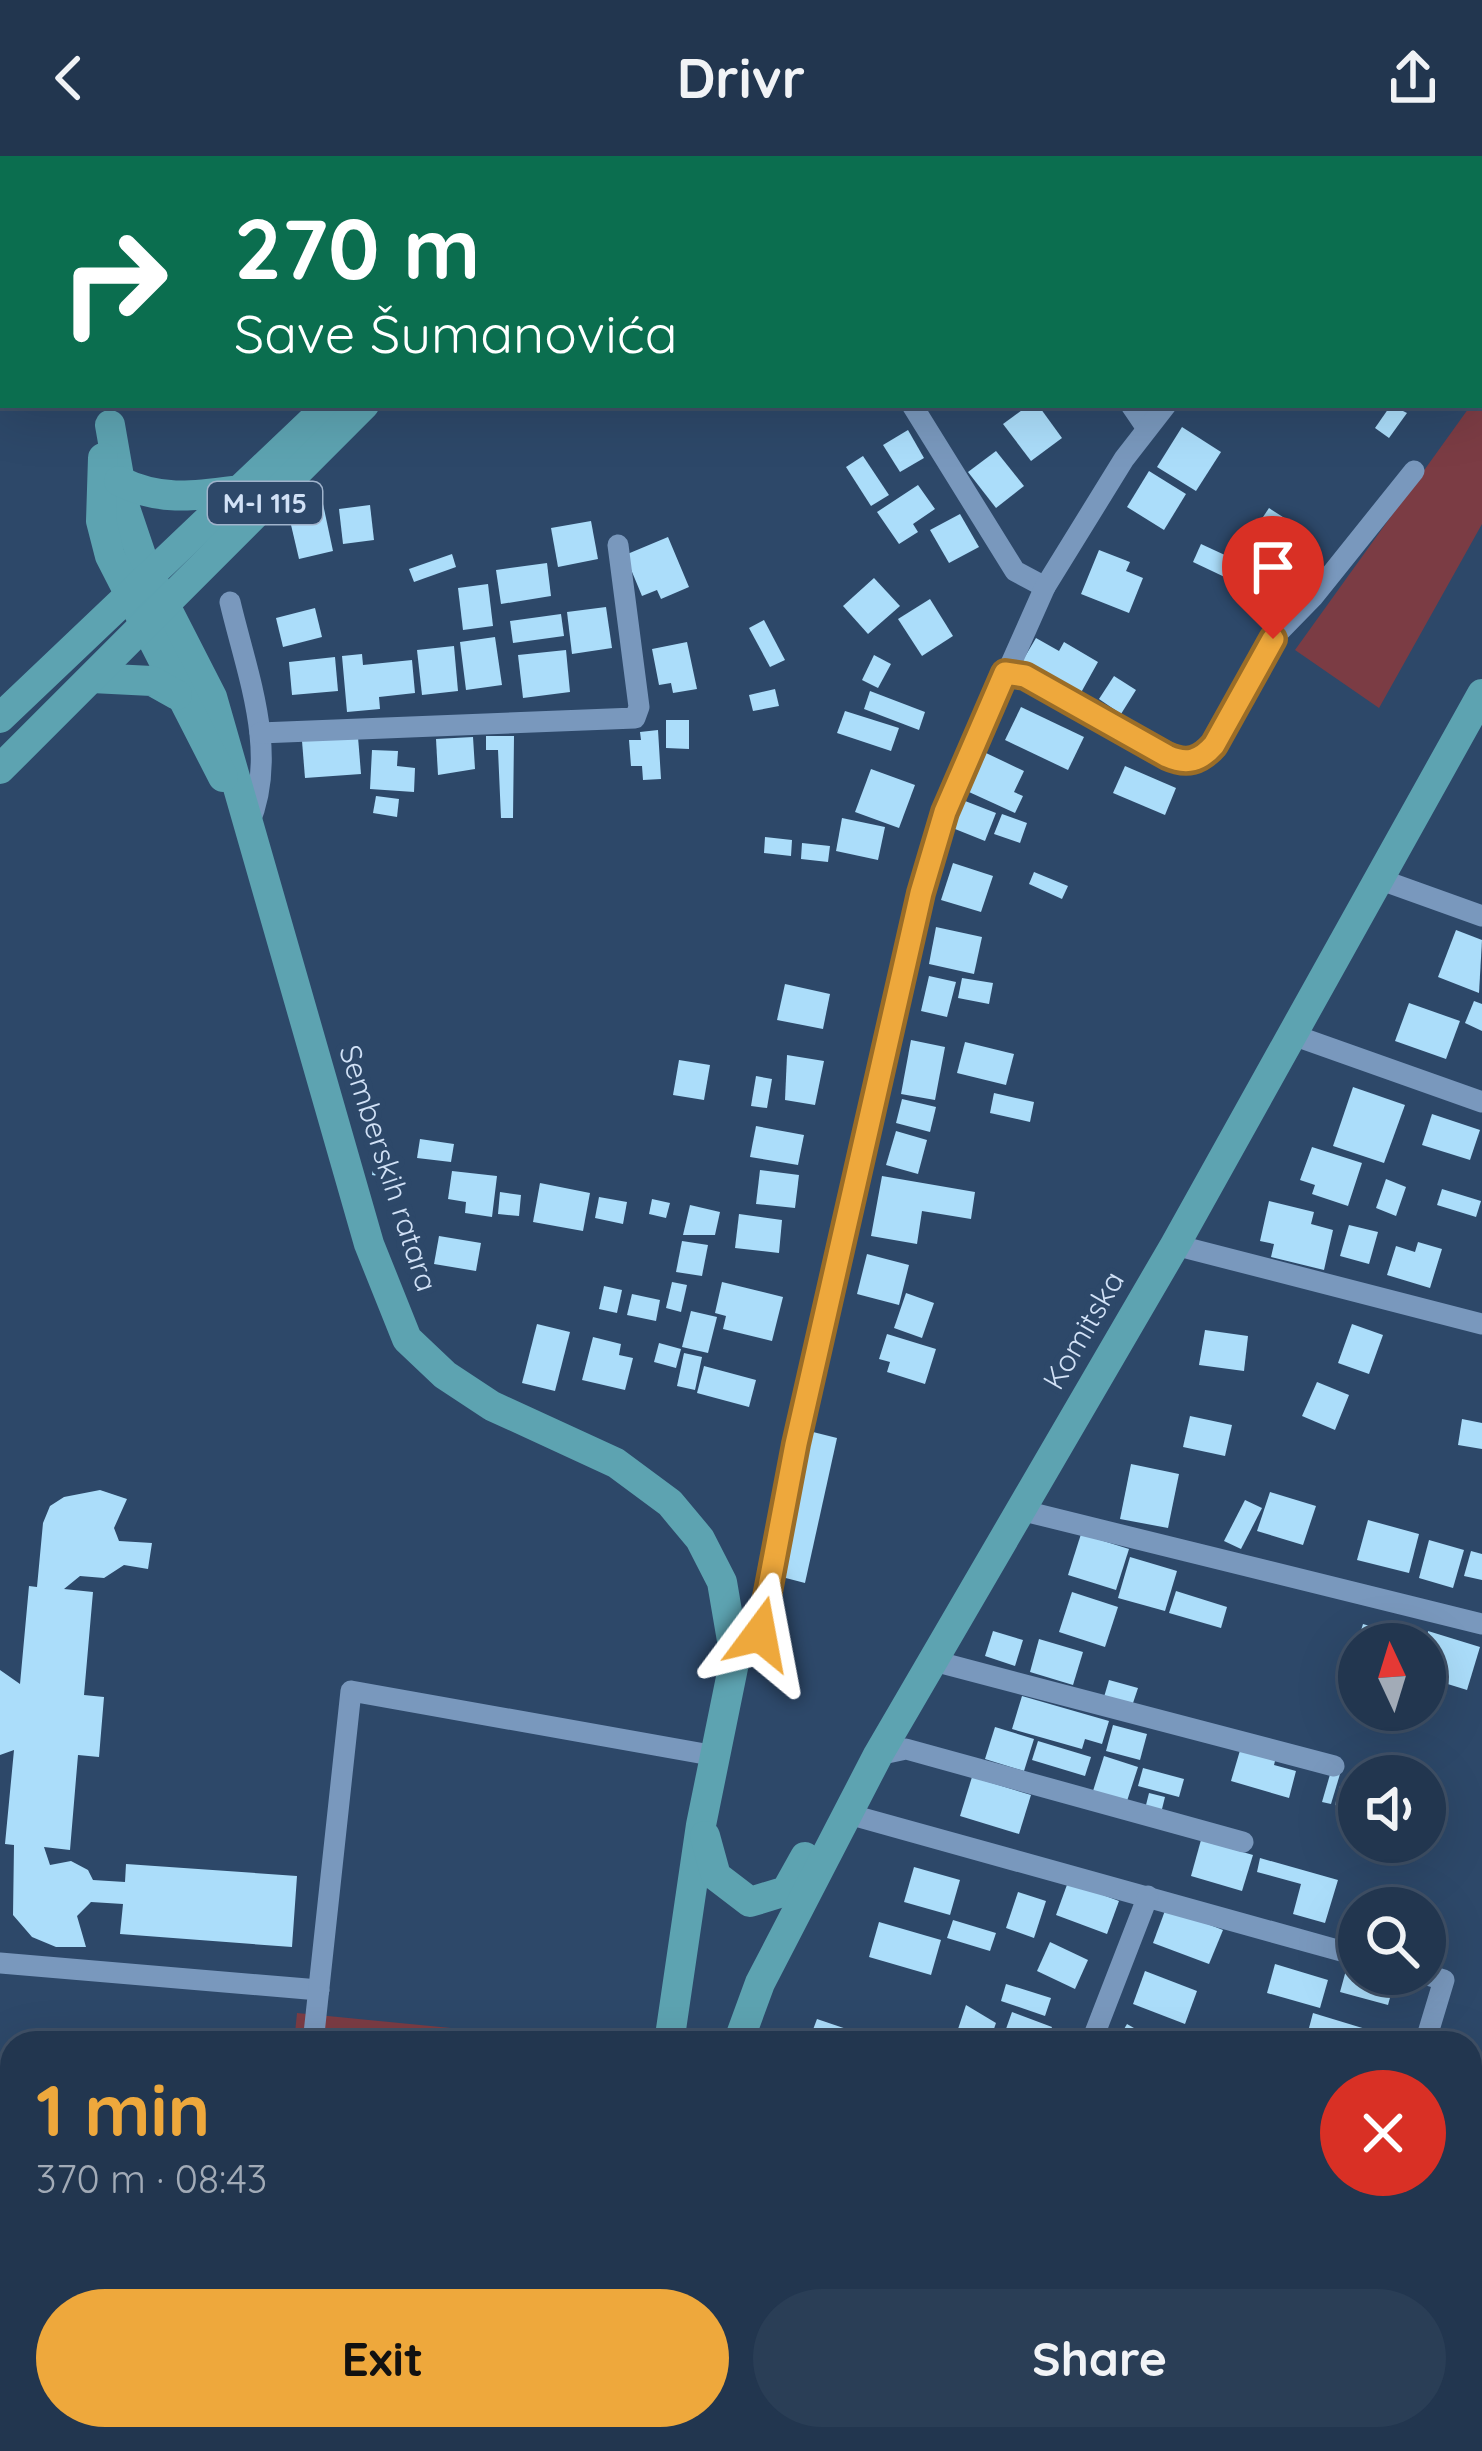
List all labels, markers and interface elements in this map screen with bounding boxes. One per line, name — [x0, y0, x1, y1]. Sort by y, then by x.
text: Drivr — [677, 44, 805, 112]
icon: back — [36, 45, 102, 111]
icon: share — [1380, 45, 1446, 111]
text: 270 m — [234, 195, 480, 300]
icon: right — [36, 204, 192, 360]
text: Save Šumanovića — [234, 299, 677, 367]
road number: M-I 115 — [208, 482, 322, 524]
pin — [1222, 516, 1324, 639]
icon: arrive — [1240, 534, 1306, 600]
street label: Semberskih ratara — [331, 1040, 447, 1296]
street label: Komitska — [1034, 1264, 1132, 1396]
position arrow — [697, 1571, 823, 1697]
north arrow — [1338, 1623, 1446, 1731]
map controls — [1338, 1623, 1446, 1995]
button: sound — [1338, 1755, 1446, 1863]
button: search — [1338, 1887, 1446, 1995]
text: 1 min — [36, 2064, 210, 2154]
button: close — [1320, 2070, 1446, 2196]
text: 370 m · 08:43 — [36, 2154, 267, 2203]
button: Exit — [36, 2289, 729, 2427]
button: Share — [753, 2289, 1446, 2427]

